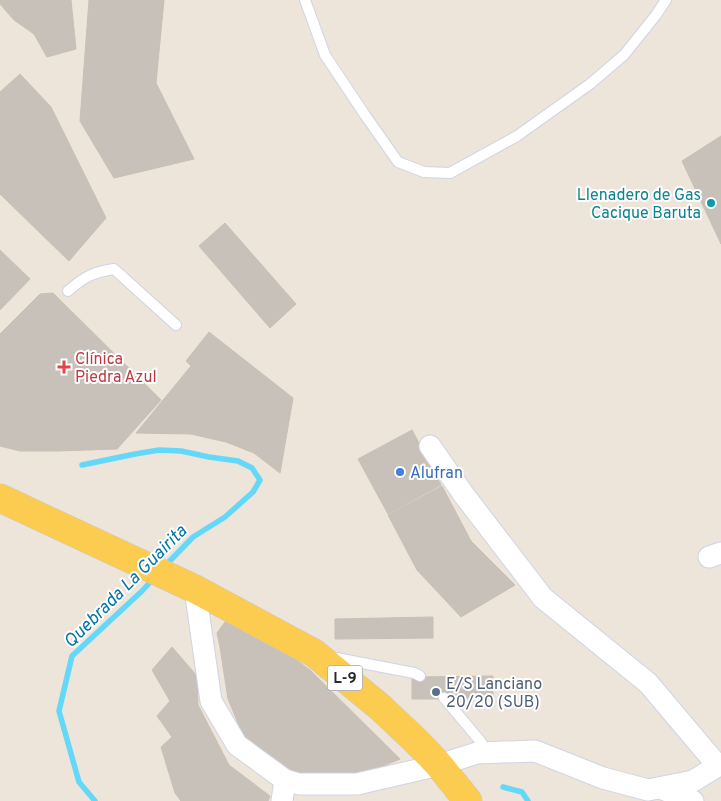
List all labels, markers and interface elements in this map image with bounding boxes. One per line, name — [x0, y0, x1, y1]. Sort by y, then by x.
place label: Llenadero de Gas Cacique Baruta — [577, 186, 701, 224]
marker: Llenadero de Gas Cacique Baruta — [705, 197, 717, 209]
place label: Clínica Piedra Azul — [75, 350, 157, 388]
marker: Clínica Piedra Azul — [57, 360, 71, 374]
place label: Alufran — [410, 464, 463, 484]
marker: Alufran — [394, 466, 406, 478]
water label: Quebrada La Guairita — [60, 520, 193, 654]
road number: L-9 — [328, 666, 362, 690]
place label: E/S Lanciano 20/20 (SUB) — [446, 675, 542, 713]
marker: E/S Lanciano 20/20 (SUB) — [430, 686, 442, 698]

